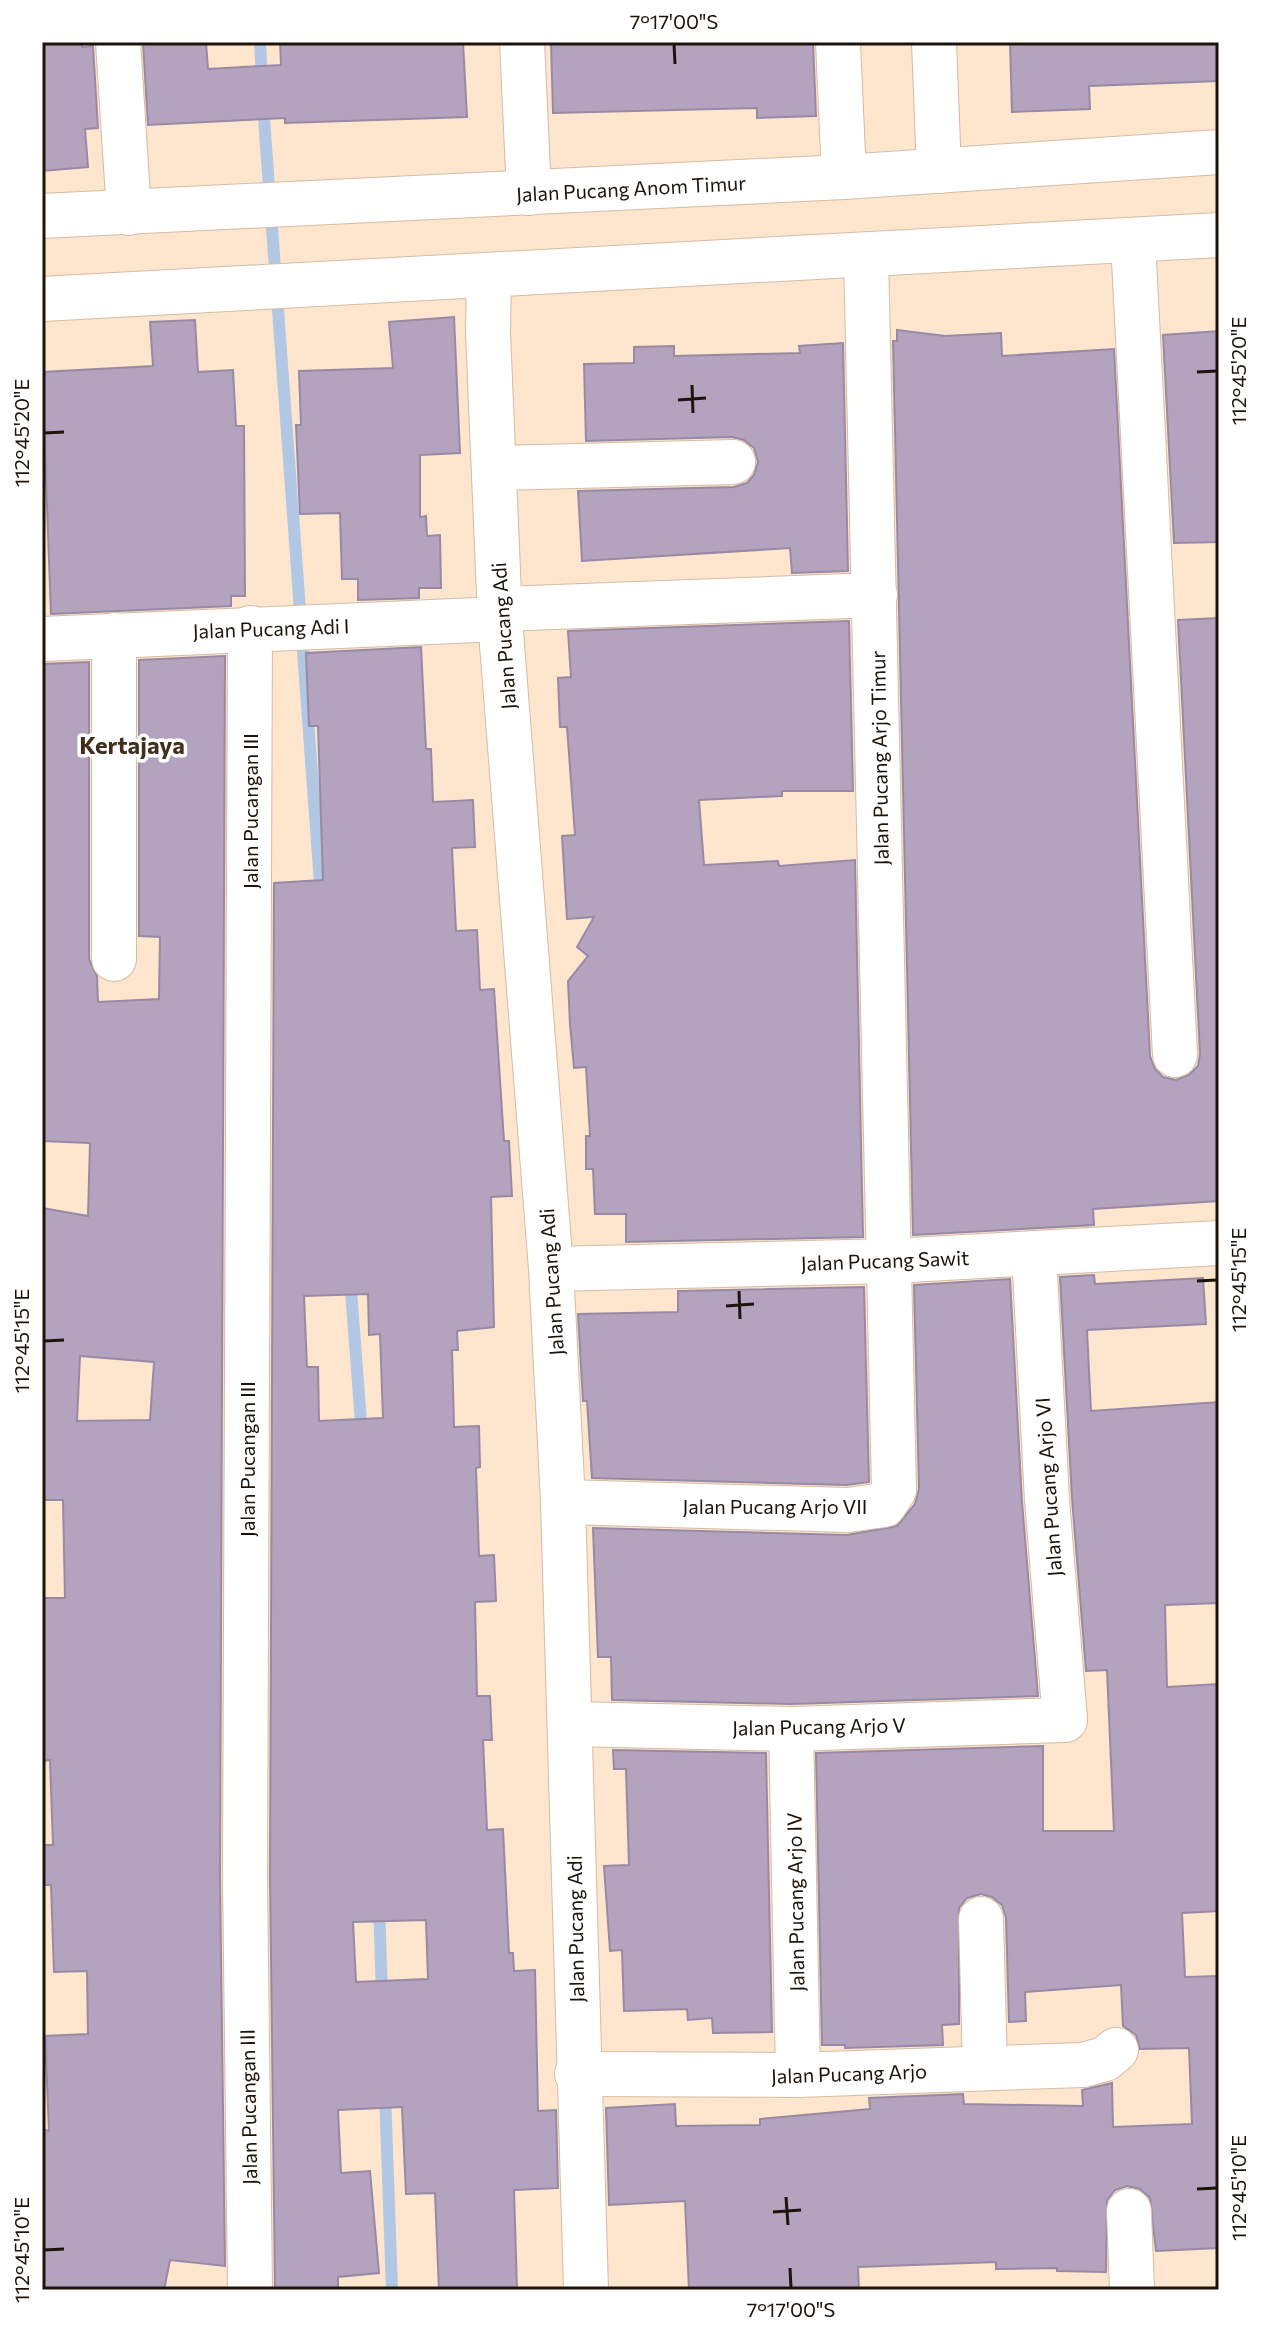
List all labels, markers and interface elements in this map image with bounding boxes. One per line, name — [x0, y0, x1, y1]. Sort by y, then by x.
text: 7°17'00"S — [630, 9, 718, 33]
street label: Jalan Pucang Anom Timur — [515, 170, 747, 206]
text: 112°45'20"E — [1226, 317, 1250, 425]
text: 112°45'20"E — [9, 379, 33, 487]
street label: Jalan Pucang Adi — [486, 562, 520, 710]
street label: Jalan Pucang Adi I — [192, 613, 350, 643]
street label: Jalan Pucang Arjo Timur — [865, 651, 893, 865]
district label: Kertajaya — [79, 730, 185, 759]
street label: Jalan Pucangan III — [238, 733, 262, 889]
street label: Jalan Pucang Adi — [534, 1208, 568, 1356]
text: 112°45'15"E — [1226, 1228, 1250, 1332]
street label: Jalan Pucang Sawit — [800, 1245, 970, 1275]
text: 112°45'15"E — [9, 1289, 33, 1393]
street label: Jalan Pucangan III — [235, 1381, 259, 1537]
street label: Jalan Pucang Arjo VI — [1030, 1397, 1066, 1577]
street label: Jalan Pucang Arjo VII — [683, 1494, 867, 1518]
street label: Jalan Pucang Arjo V — [732, 1712, 906, 1740]
street label: Jalan Pucang Arjo IV — [781, 1812, 809, 1992]
street label: Jalan Pucang Adi — [562, 1855, 588, 2003]
street label: Jalan Pucangan III — [235, 2029, 261, 2185]
street label: Jalan Pucang Arjo — [771, 2058, 927, 2088]
text: 112°45'10"E — [1226, 2135, 1250, 2241]
text: 112°45'10"E — [9, 2197, 33, 2303]
text: 7°17'00"S — [747, 2297, 835, 2321]

